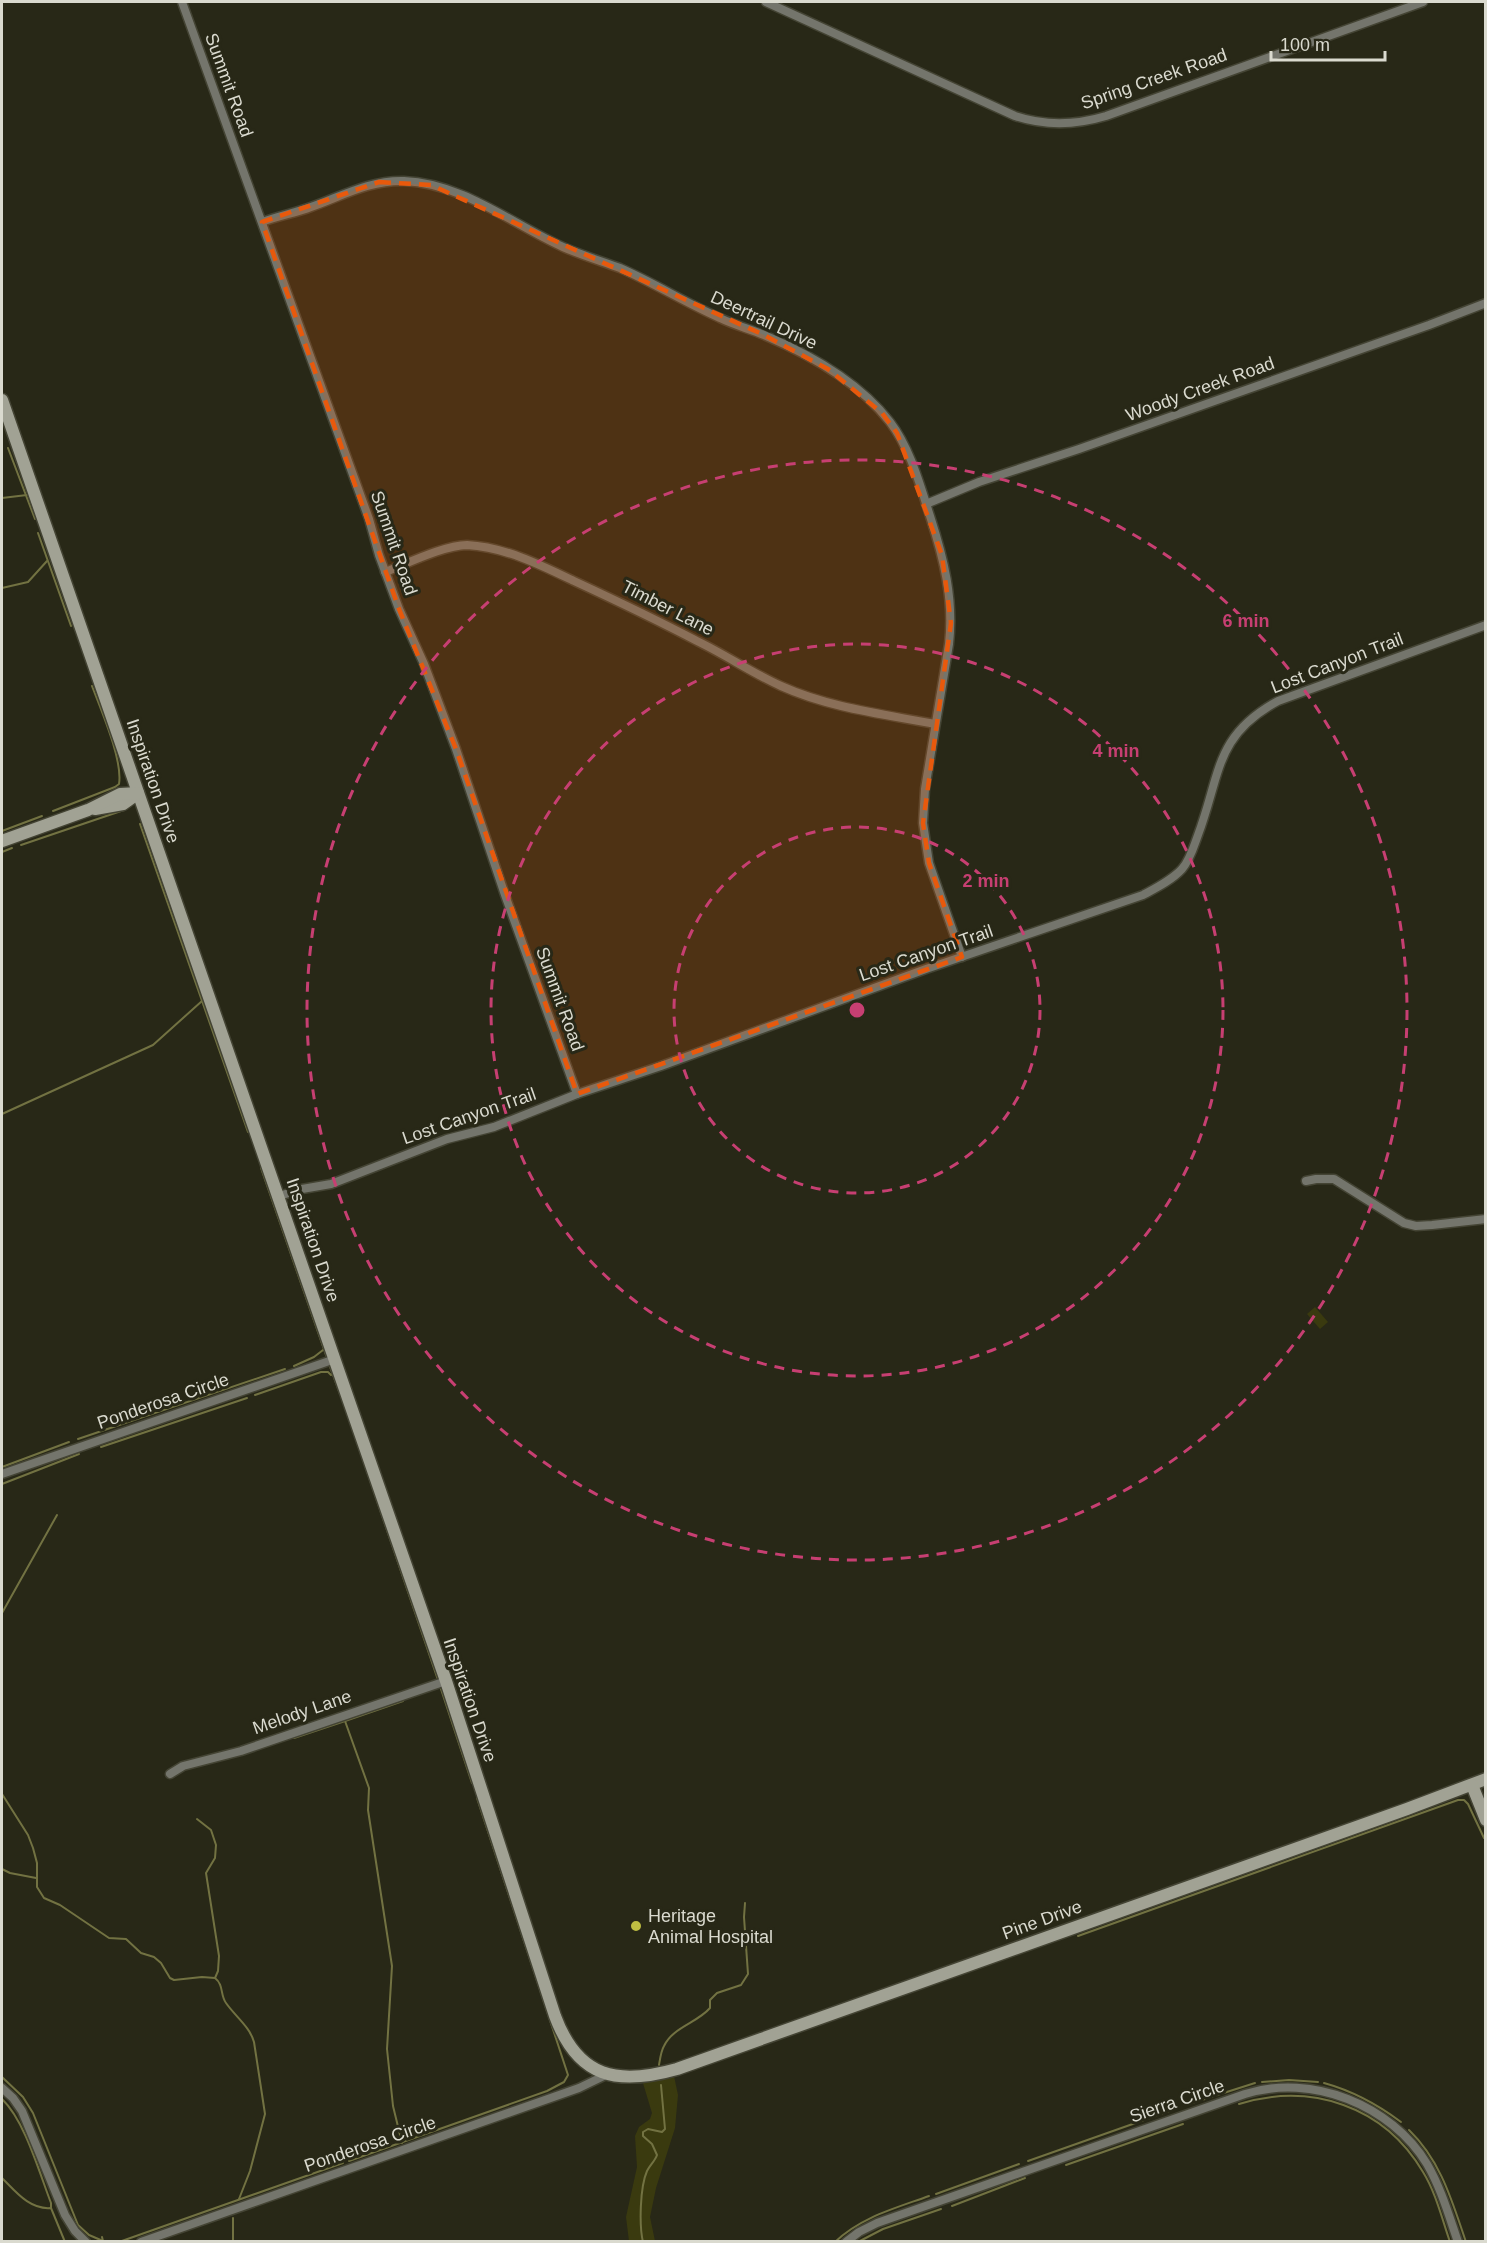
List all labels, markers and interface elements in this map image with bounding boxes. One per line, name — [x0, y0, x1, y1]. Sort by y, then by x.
scale bar — [1271, 24, 1385, 62]
street label: Summit Road — [201, 30, 257, 140]
text: 100 m — [1280, 35, 1330, 55]
street label: Spring Creek Road — [1078, 45, 1230, 113]
street label: Deertrail Drive — [708, 287, 820, 353]
street label: Woody Creek Road — [1123, 353, 1277, 425]
street label: Summit Road — [367, 488, 421, 598]
street label: Timber Lane — [619, 576, 717, 640]
text: 6 min — [1222, 611, 1270, 631]
street label: Lost Canyon Trail — [1268, 629, 1406, 697]
street label: Inspiration Drive — [122, 716, 184, 846]
text: 4 min — [1092, 741, 1140, 761]
text: 2 min — [962, 871, 1010, 891]
street label: Lost Canyon Trail — [857, 921, 995, 985]
street label: Summit Road — [532, 944, 588, 1054]
centre of rings — [847, 1000, 867, 1020]
street label: Lost Canyon Trail — [400, 1084, 538, 1148]
street label: Inspiration Drive — [282, 1175, 344, 1305]
street label: Ponderosa Circle — [94, 1369, 232, 1433]
street label: Inspiration Drive — [439, 1635, 501, 1765]
street label: Melody Lane — [250, 1686, 354, 1738]
street label: Pine Drive — [1000, 1896, 1084, 1944]
place label: Heritage Animal Hospital — [648, 1906, 773, 1947]
marker: Heritage Animal Hospital — [629, 1919, 643, 1933]
street label: Sierra Circle — [1127, 2075, 1227, 2127]
street label: Ponderosa Circle — [301, 2112, 439, 2176]

